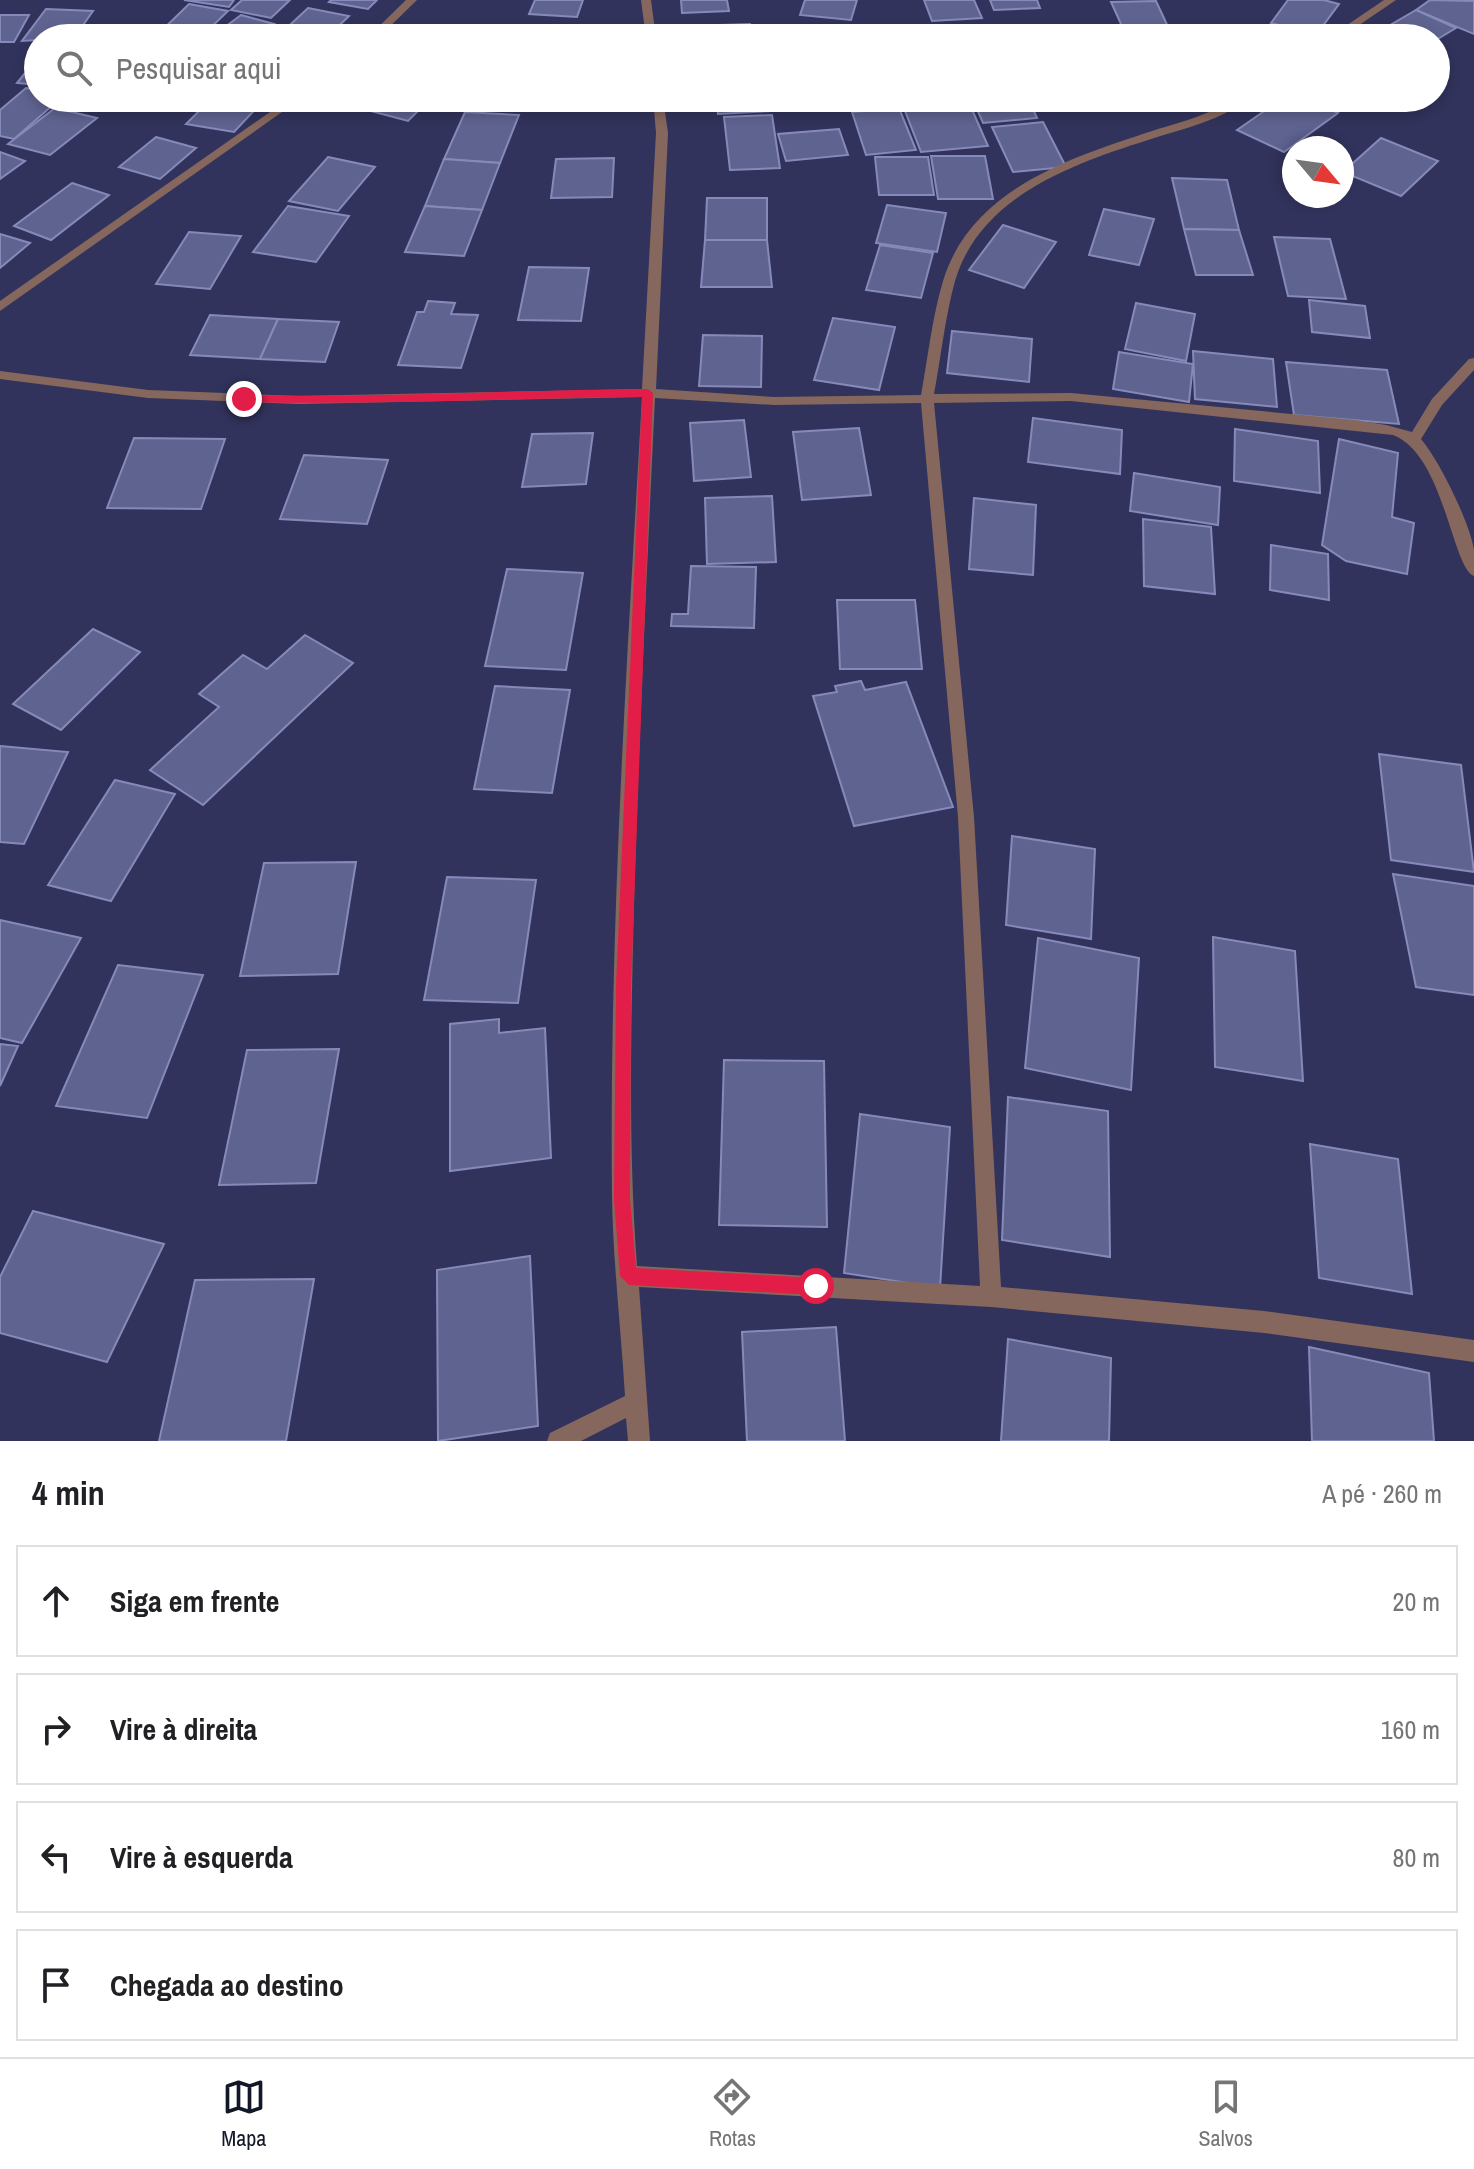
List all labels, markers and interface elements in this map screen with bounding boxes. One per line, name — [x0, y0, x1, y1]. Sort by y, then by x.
search box — [24, 24, 1450, 112]
icon: search — [52, 46, 96, 90]
text: Pesquisar aqui — [116, 48, 281, 88]
north arrow — [1282, 136, 1354, 208]
route end — [226, 381, 262, 417]
route start — [798, 1268, 834, 1304]
text: 4 min — [32, 1470, 105, 1516]
text: A pé · 260 m — [1322, 1476, 1442, 1511]
icon: ahead — [34, 1579, 78, 1623]
text: Siga em frente — [110, 1581, 280, 1621]
text: 20 m — [1393, 1584, 1440, 1619]
icon: right — [34, 1707, 78, 1751]
text: Vire à direita — [110, 1709, 257, 1749]
text: 160 m — [1381, 1712, 1440, 1747]
icon: left — [34, 1835, 78, 1879]
text: Vire à esquerda — [110, 1837, 293, 1877]
text: 80 m — [1393, 1840, 1440, 1875]
icon: arrive — [34, 1963, 78, 2007]
text: Chegada ao destino — [110, 1965, 344, 2005]
tab: Mapa — [221, 2075, 266, 2153]
tab: Rotas — [709, 2075, 756, 2153]
tab: Salvos — [1199, 2075, 1253, 2153]

